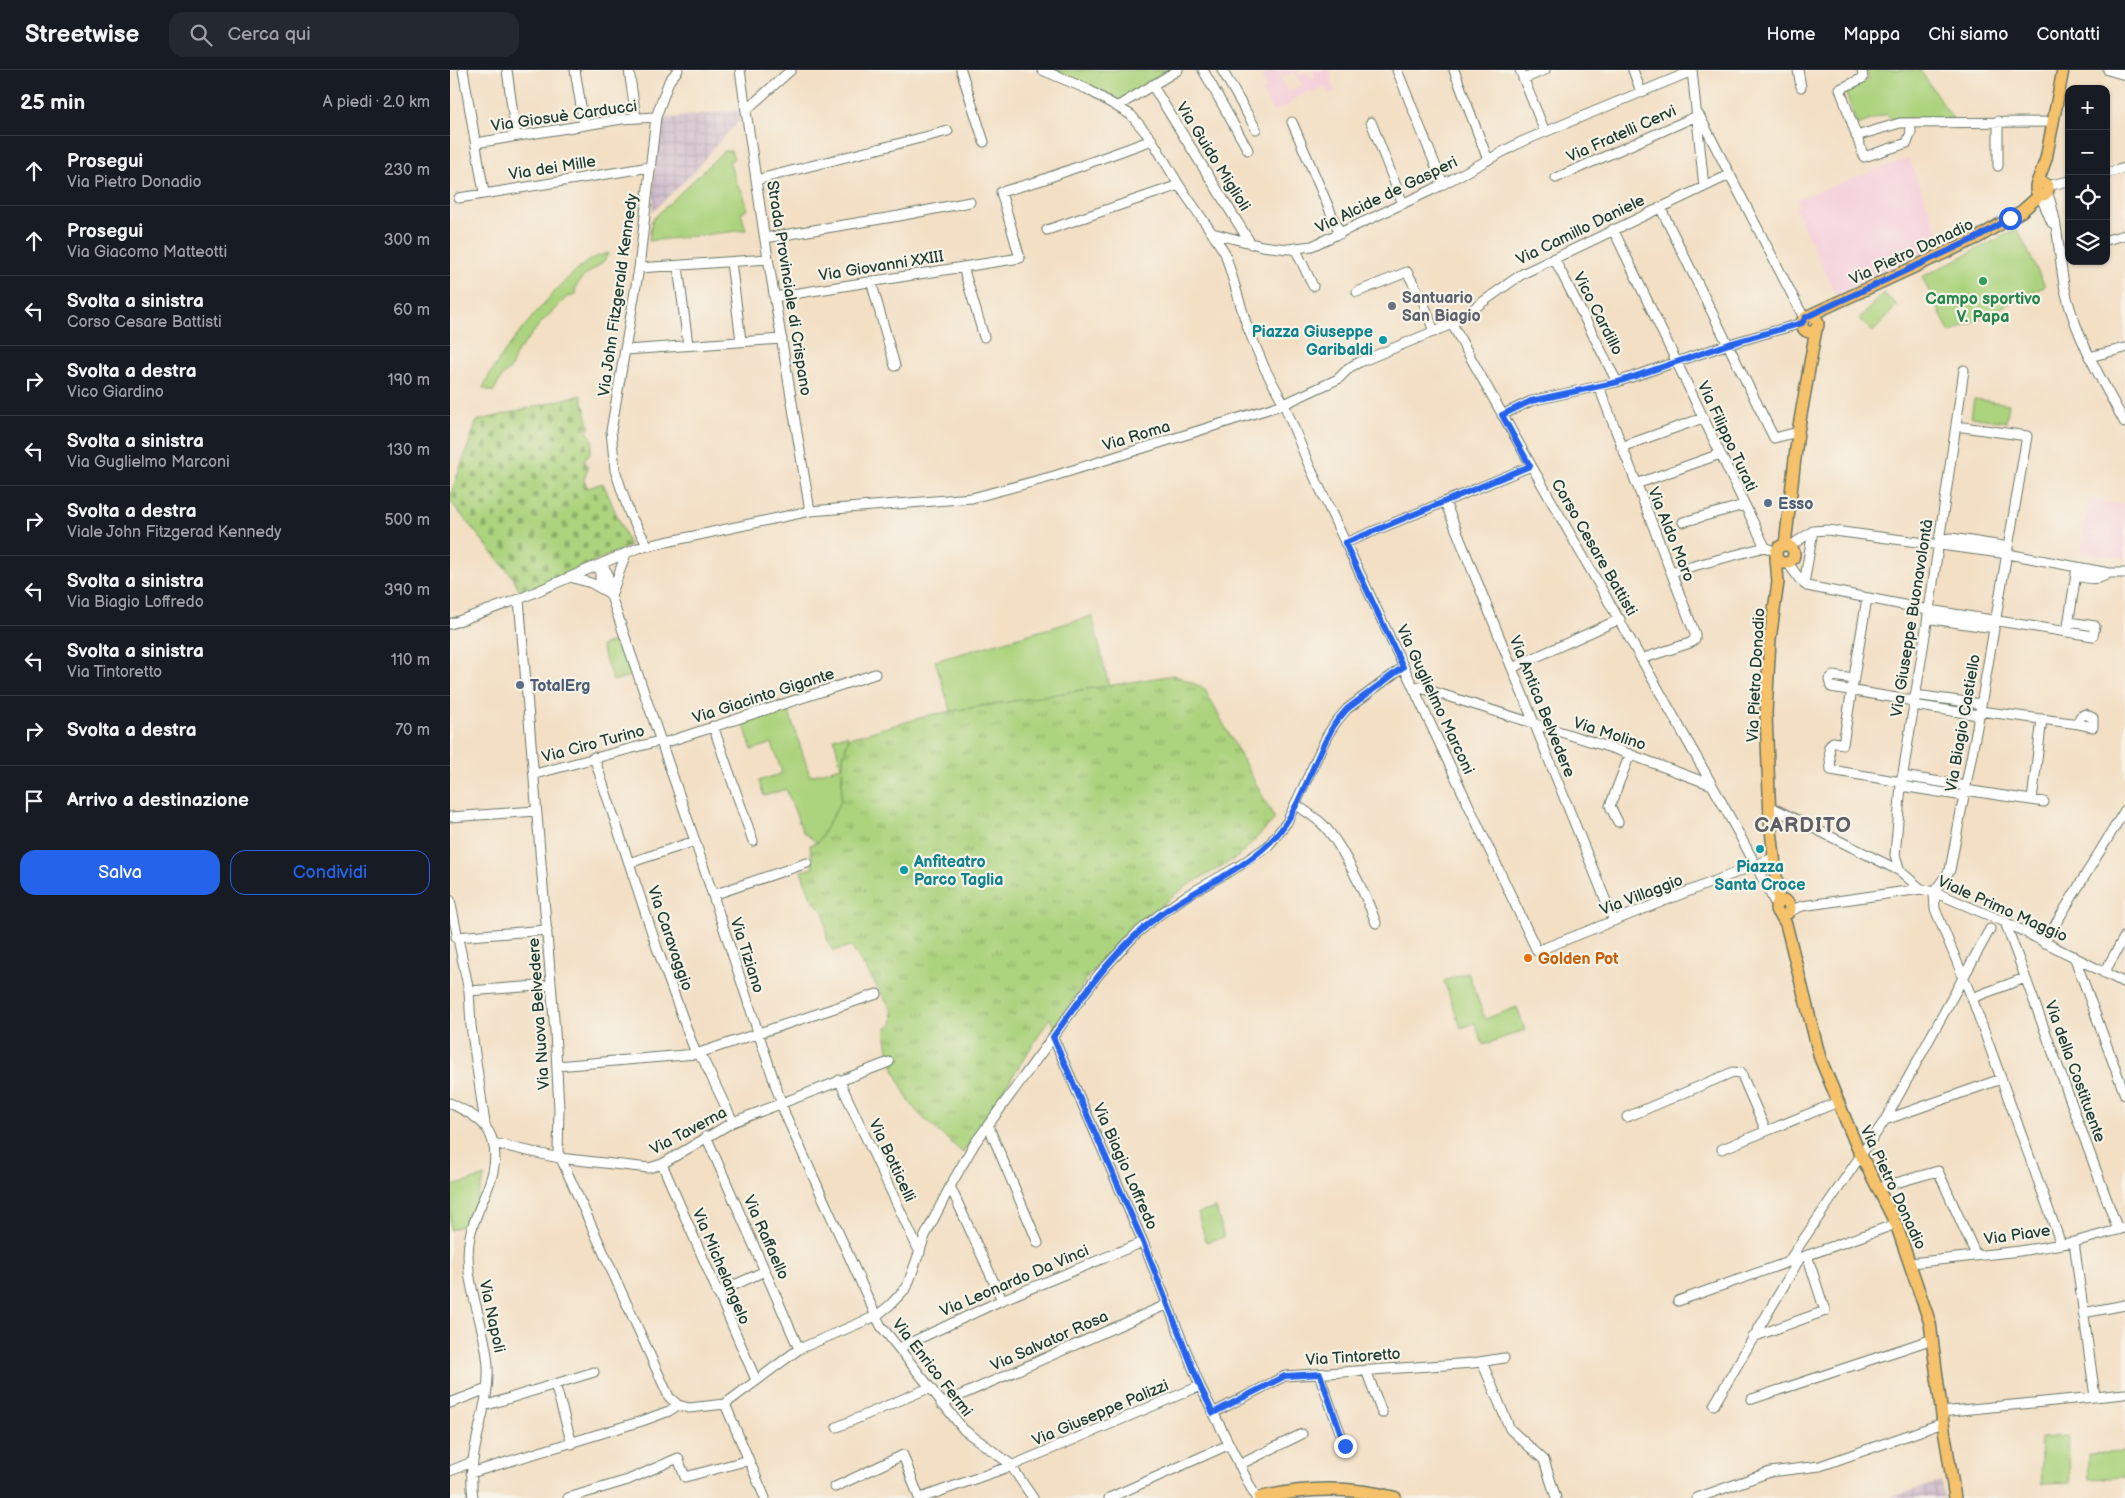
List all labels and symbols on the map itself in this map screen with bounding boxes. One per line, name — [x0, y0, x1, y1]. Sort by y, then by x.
street label: Via Giosuè Carducci — [490, 97, 639, 136]
street label: Via Guido Miglioli — [1172, 99, 1254, 215]
street label: Via Fratelli Cervi — [1564, 102, 1679, 167]
street label: Via dei Mille — [507, 152, 598, 185]
street label: Via Alcide de Gasperi — [1313, 153, 1461, 238]
street label: Strada Provinciale di Crispano — [762, 179, 815, 397]
street label: Via Camillo Daniele — [1513, 191, 1648, 270]
street label: Via John Fitzgerald Kennedy — [595, 192, 642, 398]
route start — [1999, 207, 2022, 230]
street label: Via Pietro Donadio — [1847, 215, 1977, 289]
street label: Via Giovanni XXIII — [817, 247, 945, 286]
street label: Vico Cardillo — [1569, 269, 1627, 358]
marker: Campo sportivo V. Papa — [1977, 275, 1989, 287]
place label: Santuario San Biagio — [1402, 289, 1481, 326]
place label: Campo sportivo V. Papa — [1925, 290, 2041, 327]
marker: Santuario San Biagio — [1386, 300, 1398, 312]
place label: Piazza Giuseppe Garibaldi — [1252, 323, 1373, 360]
marker: Piazza Giuseppe Garibaldi — [1377, 334, 1389, 346]
street label: Via Filippo Turati — [1693, 378, 1761, 495]
street label: Via Roma — [1100, 417, 1173, 456]
street label: Corso Cesare Battisti — [1547, 476, 1641, 620]
street label: Via Aldo Moro — [1643, 485, 1698, 585]
place label: Esso — [1778, 495, 1813, 514]
marker: Esso — [1762, 497, 1774, 509]
street label: Via Giuseppe Buonavolontà — [1887, 518, 1938, 719]
street label: Via Pietro Donadio — [1743, 607, 1770, 743]
street label: Via Guglielmo Marconi — [1392, 622, 1478, 777]
street label: Via Antica Belvedere — [1505, 633, 1579, 781]
street label: Via Biagio Castiello — [1942, 653, 1985, 794]
street label: Via Giacinto Gigante — [690, 664, 837, 728]
place label: TotalErg — [530, 677, 590, 696]
marker: TotalErg — [514, 679, 526, 691]
street label: Via Molino — [1571, 714, 1648, 755]
street label: Via Ciro Turino — [540, 722, 647, 767]
district label: CARDITO — [1754, 813, 1852, 838]
marker: Piazza Santa Croce — [1754, 843, 1766, 855]
place label: Anfiteatro Parco Taglia — [913, 853, 1003, 890]
place label: Piazza Santa Croce — [1715, 858, 1805, 895]
marker: Anfiteatro Parco Taglia — [898, 864, 910, 876]
street label: Via Villaggio — [1597, 871, 1686, 920]
street label: Viale Primo Maggio — [1934, 872, 2070, 947]
street label: Via Caravaggio — [643, 883, 696, 994]
street label: Via Tiziano — [726, 916, 768, 995]
street label: Via Nuova Belvedere — [525, 937, 554, 1091]
place label: Golden Pot — [1538, 950, 1619, 969]
marker: Golden Pot — [1522, 952, 1534, 964]
street label: Via della Costituente — [2040, 998, 2109, 1145]
street label: Via Biagio Loffredo — [1088, 1100, 1161, 1233]
street label: Via Taverna — [647, 1103, 730, 1160]
street label: Via Botticelli — [864, 1116, 919, 1205]
street label: Via Pietro Donadio — [1856, 1123, 1930, 1253]
street label: Via Raffaello — [739, 1193, 793, 1283]
street label: Via Michelangelo — [688, 1206, 754, 1327]
street label: Via Piave — [1983, 1221, 2052, 1250]
street label: Via Leonardo Da Vinci — [937, 1241, 1092, 1321]
street label: Via Napoli — [475, 1278, 508, 1354]
street label: Via Salvator Rosa — [988, 1307, 1111, 1376]
street label: Via Enrico Fermi — [888, 1315, 976, 1421]
street label: Via Tintoretto — [1305, 1345, 1401, 1370]
street label: Via Giuseppe Palizzi — [1030, 1376, 1172, 1451]
route end — [1334, 1435, 1357, 1458]

